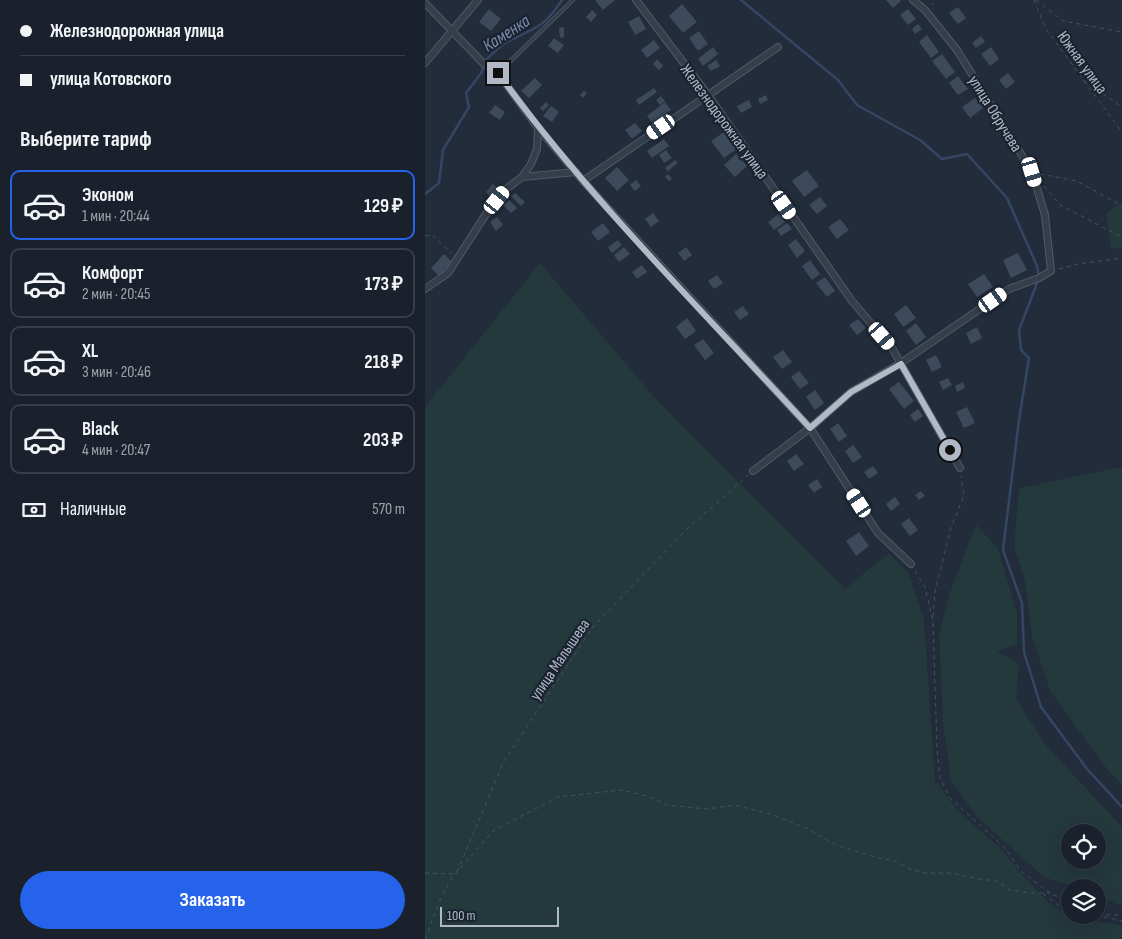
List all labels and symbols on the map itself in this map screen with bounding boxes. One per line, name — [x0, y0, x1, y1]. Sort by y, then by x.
water label: Каменка — [479, 10, 534, 56]
street label: Южная улица — [1053, 28, 1111, 98]
street label: Железнодорожная улица — [676, 61, 772, 183]
route end — [487, 62, 509, 84]
street label: улица Обручева — [964, 72, 1026, 156]
car — [644, 112, 677, 142]
car — [1020, 155, 1043, 189]
car — [481, 184, 512, 216]
car — [769, 188, 798, 222]
car — [976, 285, 1009, 315]
car — [866, 320, 897, 352]
route start — [939, 439, 961, 461]
car — [844, 486, 873, 520]
street label: улица Малышева — [526, 616, 594, 704]
scale bar — [440, 904, 559, 927]

